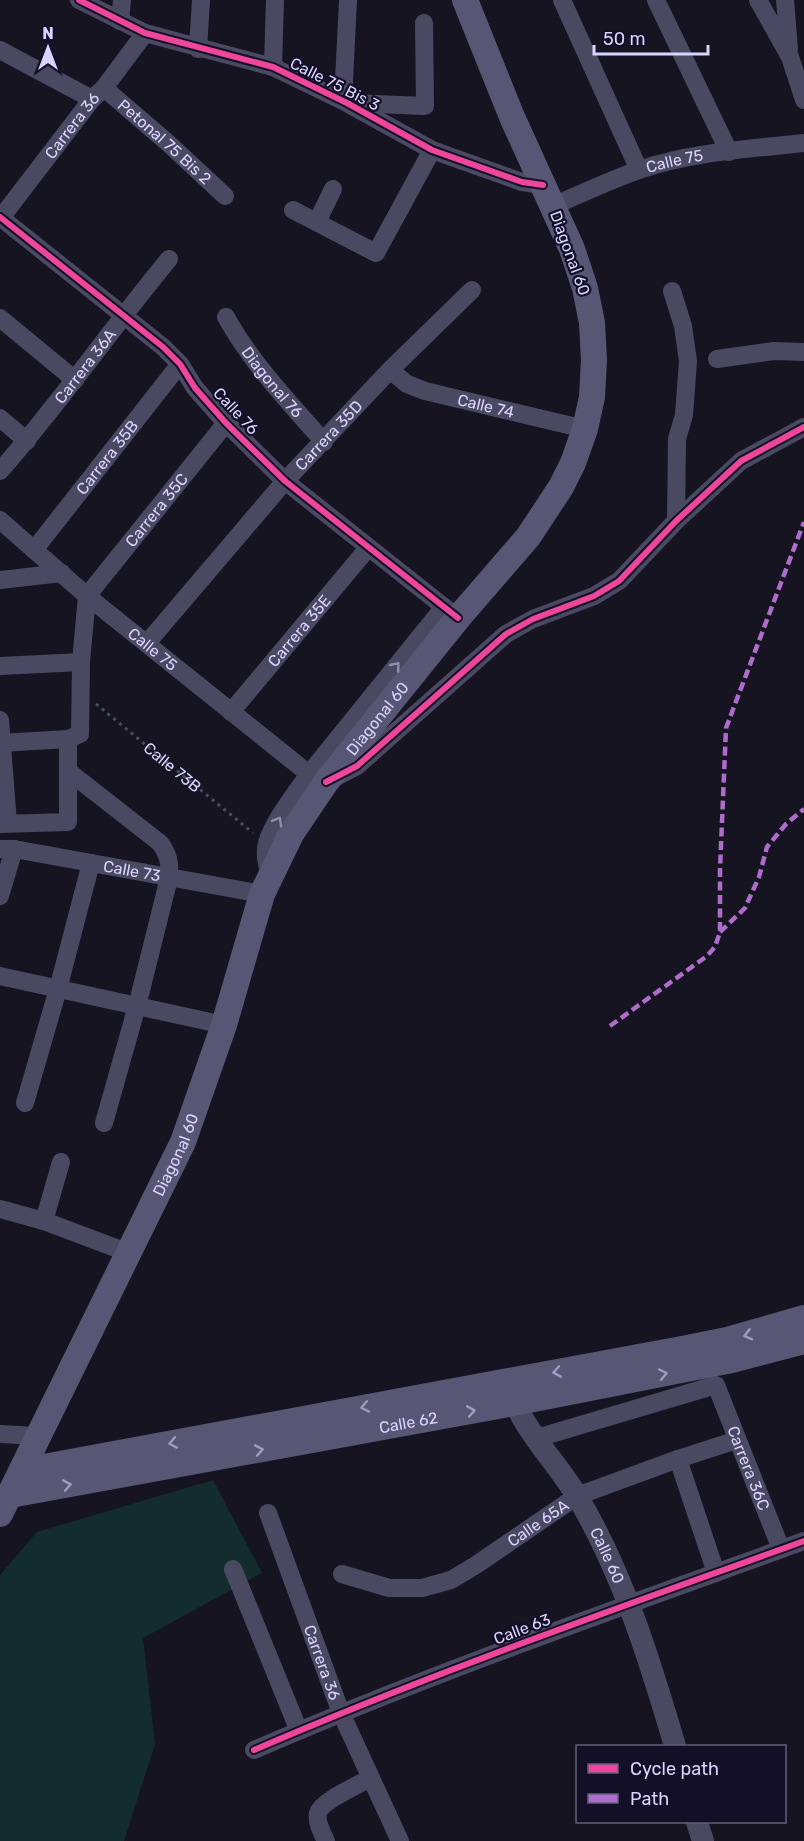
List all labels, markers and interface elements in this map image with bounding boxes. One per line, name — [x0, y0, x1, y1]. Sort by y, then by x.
north arrow — [18, 18, 78, 78]
scale bar — [594, 18, 708, 56]
text: N — [42, 24, 54, 43]
text: 50 m — [603, 28, 646, 50]
street label: Calle 75 Bis 3 — [287, 53, 383, 115]
street label: Carrera 36 — [40, 88, 103, 162]
street label: Petonal 75 Bis 2 — [114, 95, 215, 188]
street label: Calle 75 — [644, 145, 704, 177]
street label: Diagonal 60 — [546, 208, 594, 298]
street label: Carrera 36A — [50, 325, 120, 407]
street label: Diagonal 76 — [238, 343, 307, 422]
street label: Calle 76 — [209, 383, 263, 439]
street label: Calle 74 — [456, 390, 516, 421]
street label: Carrera 35D — [291, 396, 366, 474]
street label: Carrera 35B — [72, 416, 142, 498]
street label: Carrera 35C — [121, 469, 192, 550]
street label: Carrera 35E — [263, 591, 334, 671]
street label: Calle 75 — [124, 623, 181, 674]
one-way arrow — [389, 661, 400, 672]
street label: Diagonal 60 — [342, 678, 412, 759]
street label: Calle 73B — [140, 738, 205, 796]
one-way arrow — [271, 817, 283, 827]
street label: Calle 73 — [102, 856, 162, 885]
street label: Diagonal 60 — [148, 1111, 202, 1199]
one-way arrow — [743, 1327, 753, 1340]
one-way arrow — [552, 1365, 562, 1378]
one-way arrow — [658, 1368, 668, 1381]
one-way arrow — [360, 1400, 370, 1413]
one-way arrow — [466, 1405, 476, 1418]
street label: Calle 62 — [378, 1408, 439, 1437]
street label: Carrera 36C — [724, 1423, 774, 1513]
one-way arrow — [168, 1436, 178, 1449]
one-way arrow — [254, 1444, 264, 1457]
one-way arrow — [62, 1479, 72, 1492]
street label: Calle 65A — [503, 1495, 572, 1550]
street label: Calle 60 — [586, 1524, 629, 1586]
street label: Calle 63 — [491, 1609, 553, 1649]
street label: Carrera 36 — [300, 1622, 345, 1703]
legend — [576, 1745, 786, 1823]
text: Cycle path — [630, 1758, 719, 1780]
text: Path — [630, 1788, 669, 1810]

